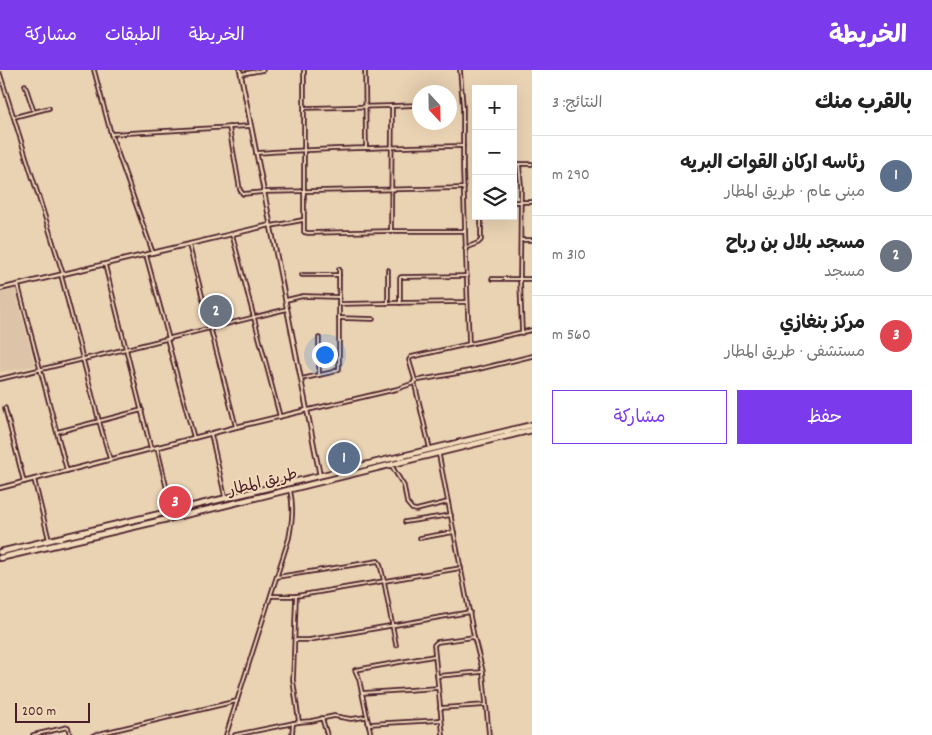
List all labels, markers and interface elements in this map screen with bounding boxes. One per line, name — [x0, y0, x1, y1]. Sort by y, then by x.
text: الخريطة — [829, 20, 907, 54]
text: مشاركة — [25, 24, 77, 49]
text: الطبقات — [105, 24, 161, 49]
text: الخريطة — [189, 24, 245, 49]
north arrow — [412, 85, 457, 130]
map controls — [472, 85, 517, 220]
button: + — [472, 85, 517, 130]
text: بالقرب منك — [815, 89, 912, 119]
text: النتائج: 3 — [552, 92, 602, 115]
button: − — [472, 130, 517, 175]
text: رئاسه اركان القوات البريه — [680, 151, 865, 178]
text: 290 m — [552, 164, 590, 187]
text: 1 — [894, 164, 898, 187]
button: layers — [472, 175, 517, 220]
text: مبنى عام · طريق المطار — [725, 181, 865, 204]
text: مسجد بلال بن رباح — [725, 231, 865, 258]
text: 310 m — [552, 244, 586, 267]
text: 2 — [893, 244, 900, 267]
text: مسجد — [824, 261, 865, 284]
pin: 2 — [200, 292, 232, 330]
text: مركز بنغازي — [780, 311, 865, 338]
text: 560 m — [552, 324, 591, 347]
text: 3 — [892, 324, 900, 347]
text: مستشفى · طريق المطار — [725, 341, 865, 364]
your location — [312, 342, 338, 368]
button: مشاركة — [552, 390, 727, 444]
button: حفظ — [737, 390, 912, 444]
pin: 1 — [328, 439, 360, 477]
street label: طريق المطار — [224, 463, 300, 503]
pin: 3 — [159, 483, 191, 521]
scale bar — [15, 700, 90, 723]
text: 200 m — [22, 702, 56, 722]

